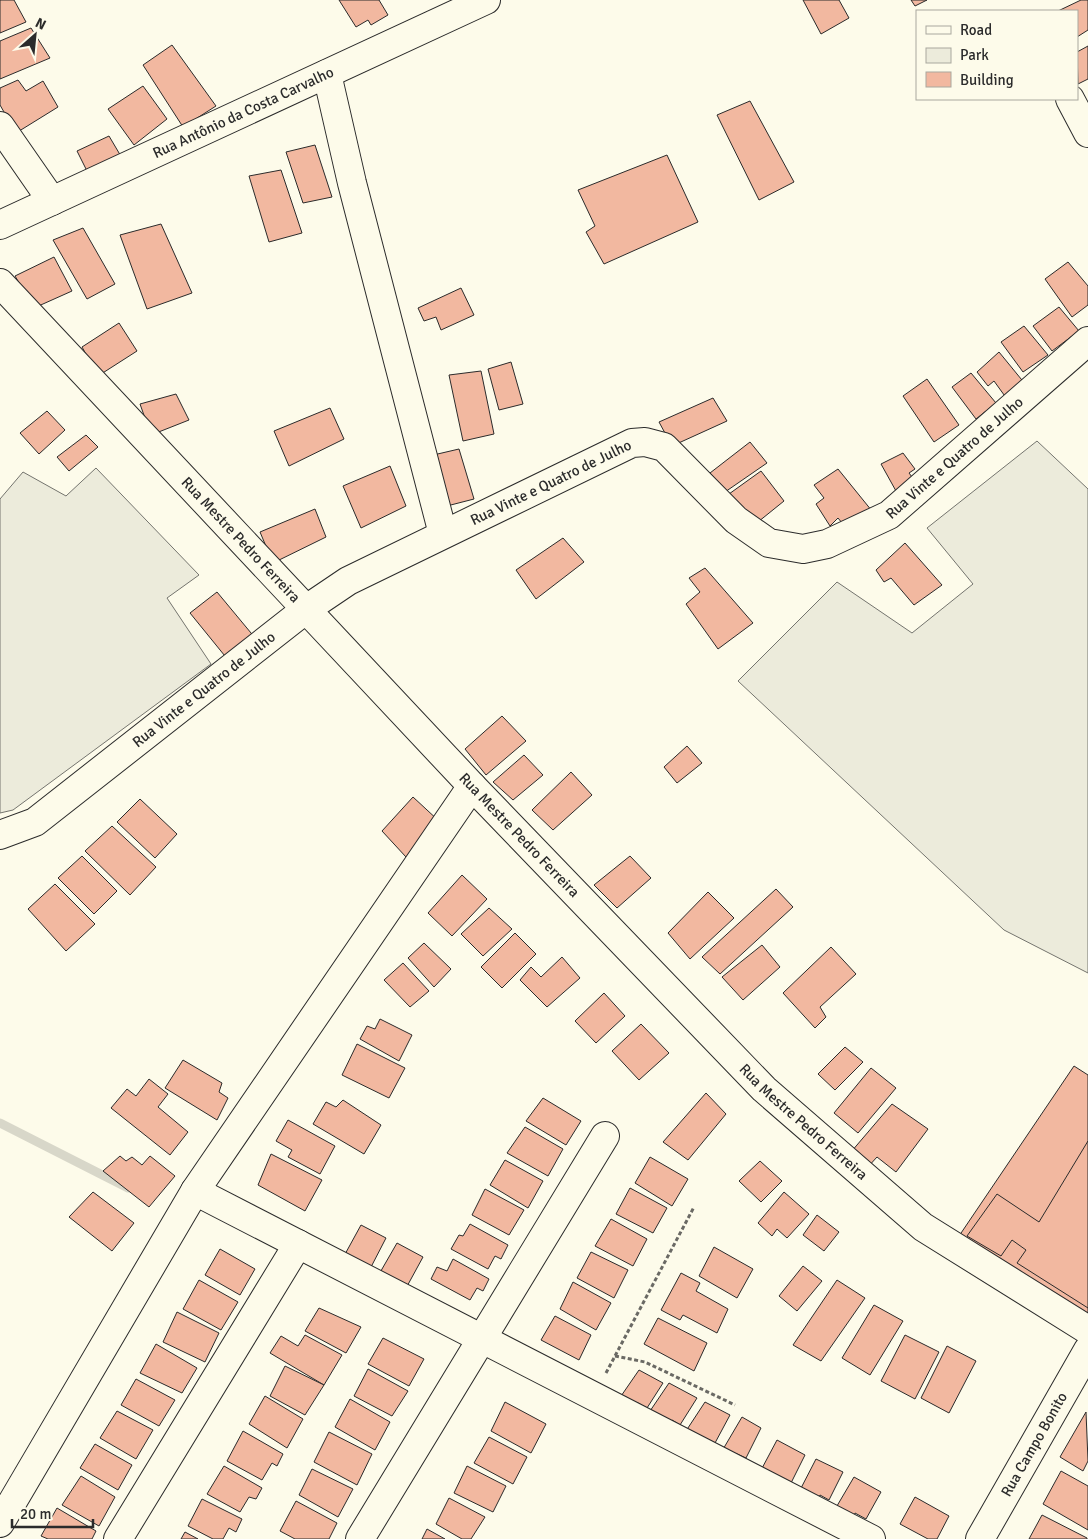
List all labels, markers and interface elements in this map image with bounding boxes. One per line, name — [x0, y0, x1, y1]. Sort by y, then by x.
north arrow — [10, 10, 60, 60]
legend — [916, 10, 1078, 100]
text: N — [32, 14, 49, 34]
text: Road — [960, 21, 992, 39]
text: Park — [960, 46, 989, 64]
street label: Rua Antônio da Costa Carvalho — [150, 63, 337, 162]
text: Building — [960, 71, 1014, 89]
street label: Rua Vinte e Quatro de Julho — [882, 393, 1027, 523]
street label: Rua Vinte e Quatro de Julho — [467, 436, 634, 529]
street label: Rua Mestre Pedro Ferreira — [178, 473, 304, 606]
street label: Rua Vinte e Quatro de Julho — [129, 628, 279, 751]
street label: Rua Mestre Pedro Ferreira — [455, 769, 583, 901]
street label: Rua Mestre Pedro Ferreira — [736, 1060, 871, 1184]
street label: Rua Campo Bonito — [997, 1389, 1071, 1500]
scale bar — [12, 1496, 94, 1528]
text: 20 m — [20, 1505, 51, 1523]

